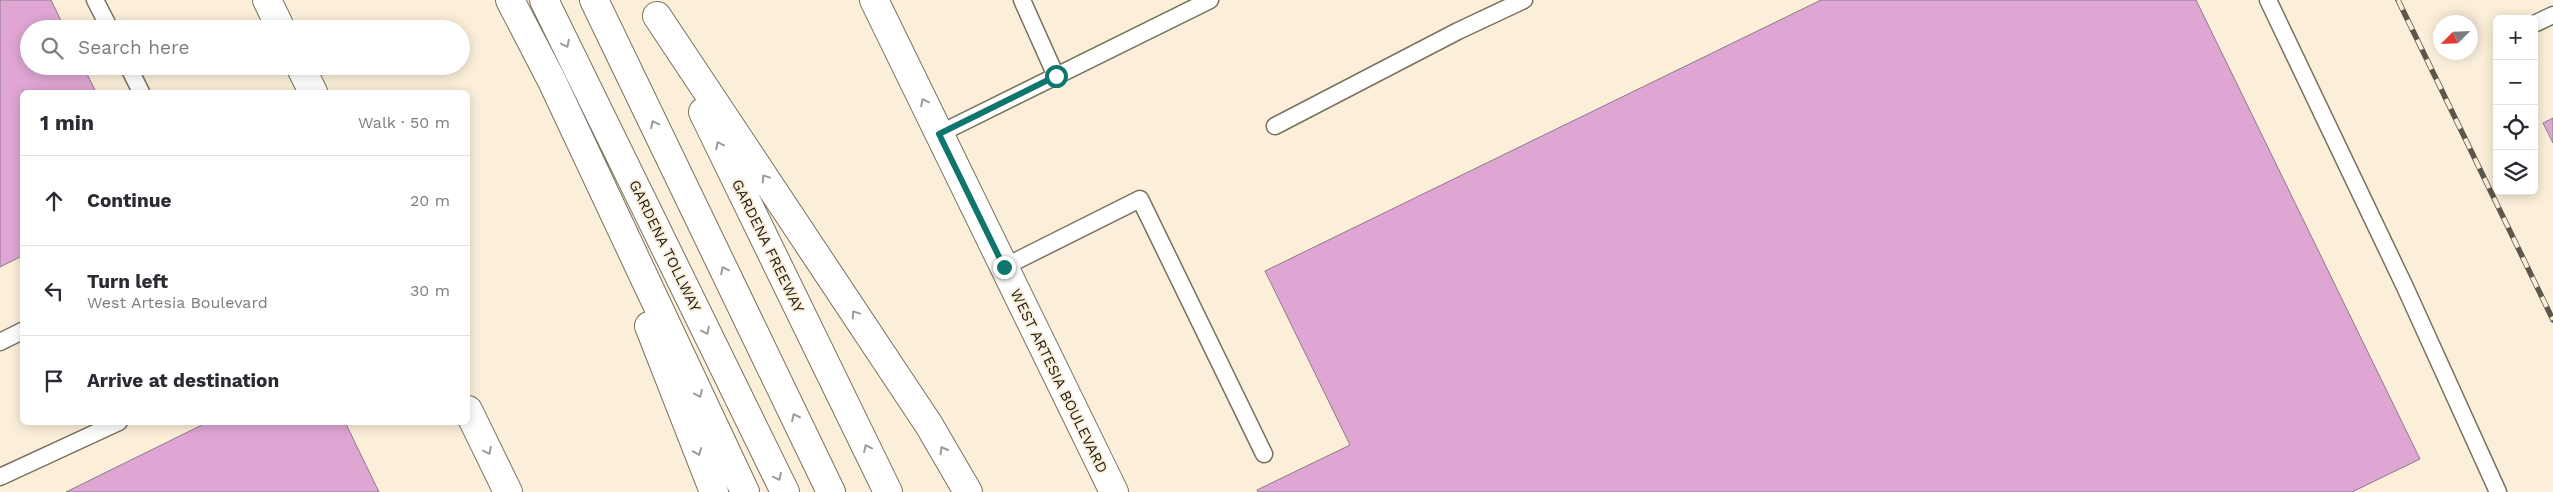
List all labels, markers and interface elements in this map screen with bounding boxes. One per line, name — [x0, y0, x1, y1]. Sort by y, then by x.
north arrow — [2433, 15, 2478, 60]
map controls — [2493, 15, 2538, 195]
button: + — [2493, 15, 2538, 60]
search box — [20, 20, 470, 75]
icon: search — [38, 34, 66, 62]
text: Search here — [78, 36, 189, 59]
one-way arrow — [560, 39, 570, 48]
button: − — [2493, 60, 2538, 105]
route start — [1045, 65, 1068, 88]
one-way arrow — [920, 98, 930, 107]
button: locate — [2493, 105, 2538, 150]
text: 1 min — [40, 110, 94, 135]
text: Walk · 50 m — [358, 113, 450, 132]
one-way arrow — [650, 120, 660, 129]
one-way arrow — [715, 141, 725, 150]
button: layers — [2493, 150, 2538, 195]
one-way arrow — [761, 175, 771, 184]
street label: GARDENA FREEWAY — [728, 176, 808, 316]
street label: GARDENA TOLLWAY — [625, 177, 705, 315]
icon: ahead — [40, 187, 68, 215]
text: Continue — [87, 189, 171, 212]
text: 20 m — [410, 191, 450, 210]
route end — [993, 256, 1016, 279]
one-way arrow — [720, 266, 731, 275]
text: Turn left — [87, 270, 168, 293]
icon: left — [40, 277, 68, 305]
text: 30 m — [410, 281, 450, 300]
street label: WEST ARTESIA BOULEVARD — [1006, 286, 1112, 476]
text: West Artesia Boulevard — [87, 293, 268, 312]
one-way arrow — [852, 310, 861, 319]
one-way arrow — [700, 326, 711, 335]
icon: arrive — [40, 367, 68, 395]
text: Arrive at destination — [87, 369, 279, 392]
one-way arrow — [693, 389, 703, 398]
one-way arrow — [791, 413, 801, 422]
one-way arrow — [862, 444, 873, 453]
one-way arrow — [481, 446, 492, 455]
one-way arrow — [940, 446, 950, 455]
one-way arrow — [692, 447, 702, 455]
one-way arrow — [771, 472, 782, 481]

